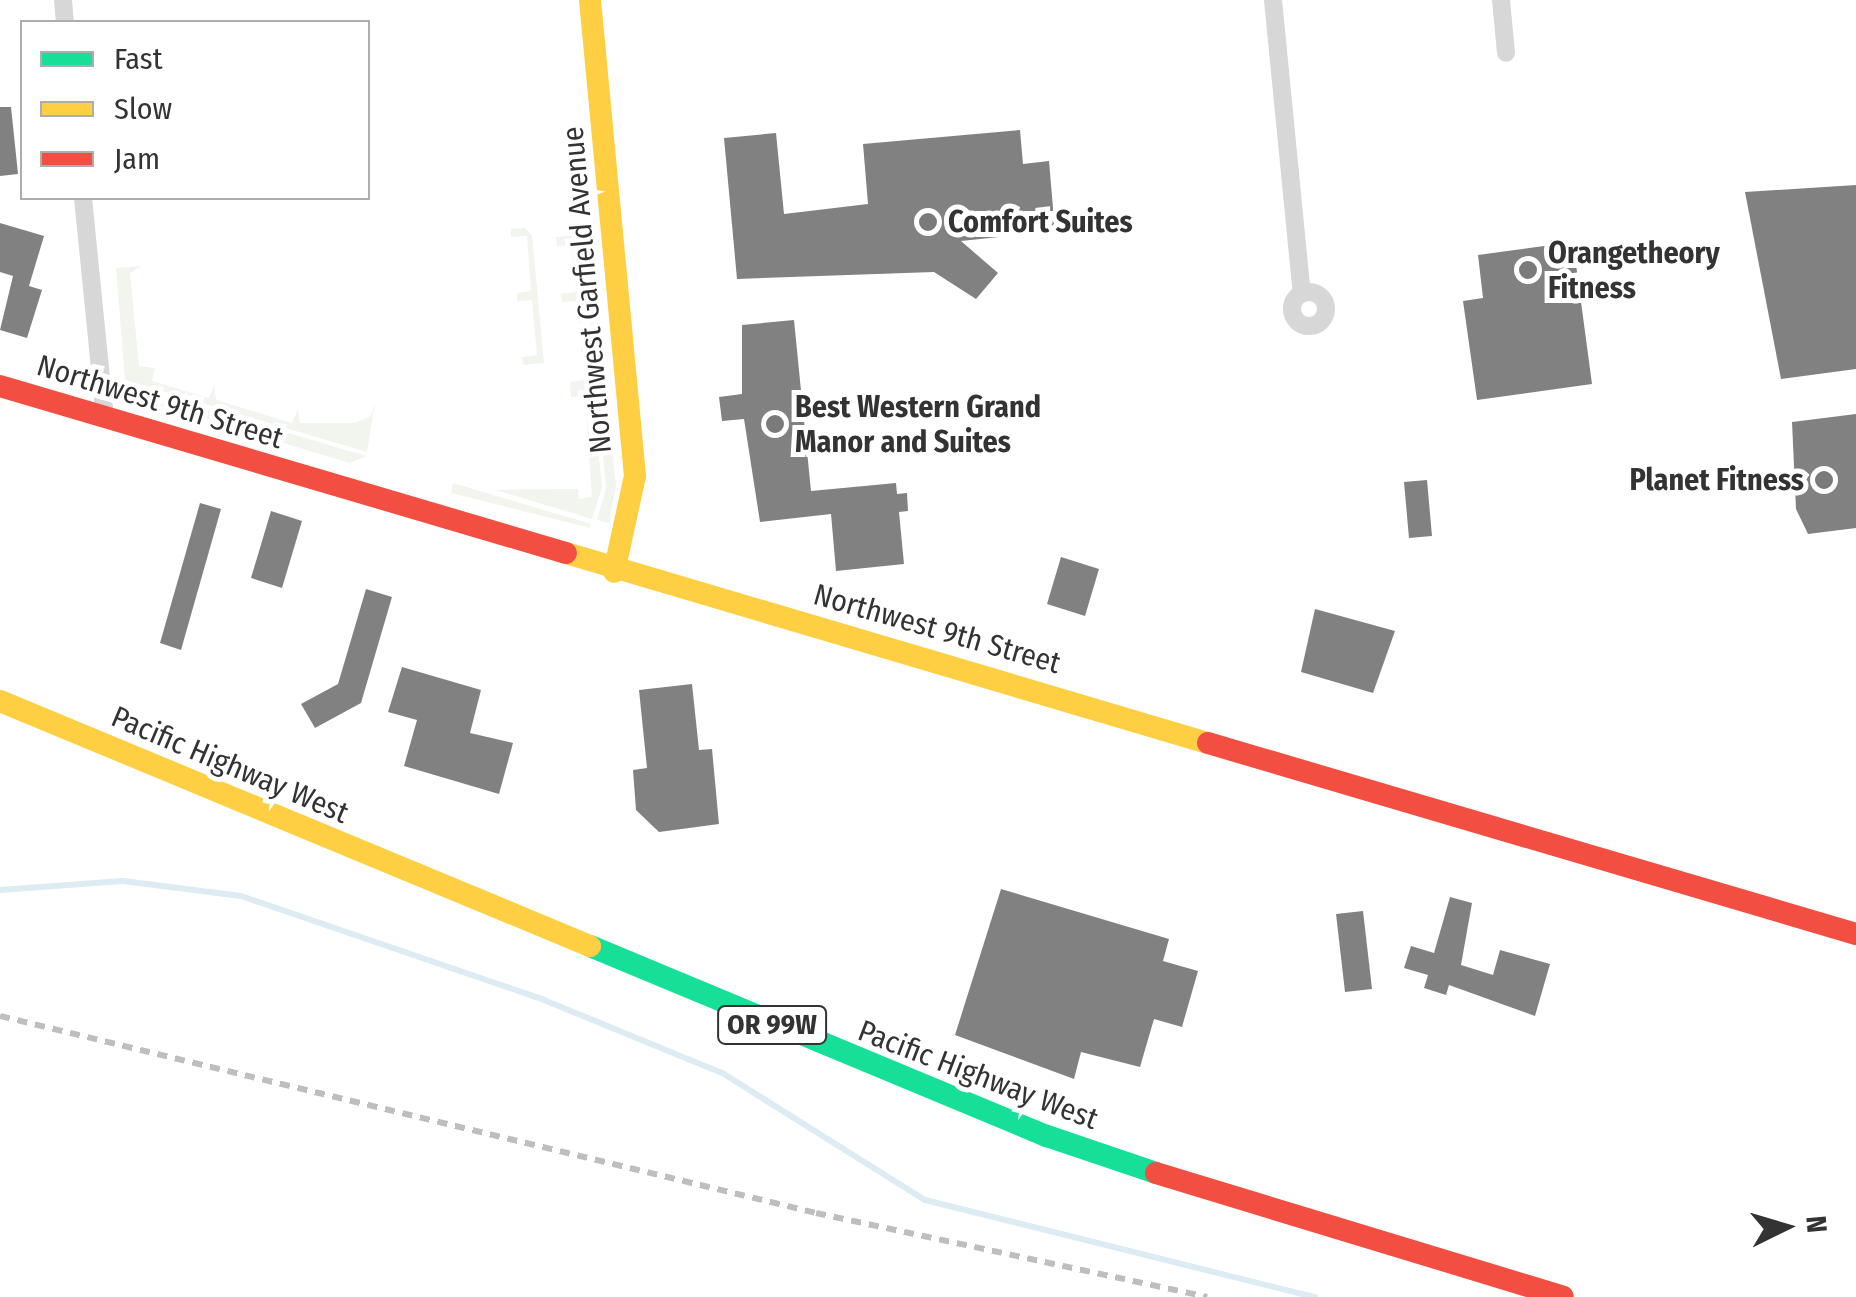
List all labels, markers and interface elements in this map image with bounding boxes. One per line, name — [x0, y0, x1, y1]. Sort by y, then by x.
legend — [20, 20, 370, 200]
text: Fast — [114, 41, 162, 77]
text: Slow — [114, 91, 172, 127]
street label: Northwest Garfield Avenue — [555, 125, 619, 455]
text: Jam — [114, 141, 160, 177]
place label: Comfort Suites — [948, 204, 1133, 240]
marker: Comfort Suites — [917, 211, 939, 233]
place label: Orangetheory Fitness — [1548, 235, 1720, 306]
marker: Orangetheory Fitness — [1517, 259, 1539, 281]
street label: Northwest 9th Street — [33, 347, 287, 457]
place label: Best Western Grand Manor and Suites — [795, 389, 1041, 460]
marker: Best Western Grand Manor and Suites — [764, 413, 786, 435]
place label: Planet Fitness — [1629, 462, 1804, 498]
marker: Planet Fitness — [1813, 469, 1835, 491]
street label: Northwest 9th Street — [809, 577, 1065, 681]
street label: Pacific Highway West — [106, 699, 354, 831]
road number: OR 99W — [717, 1002, 827, 1048]
street label: Pacific Highway West — [853, 1013, 1103, 1137]
north arrow — [1736, 1177, 1836, 1277]
text: N — [1799, 1215, 1834, 1234]

